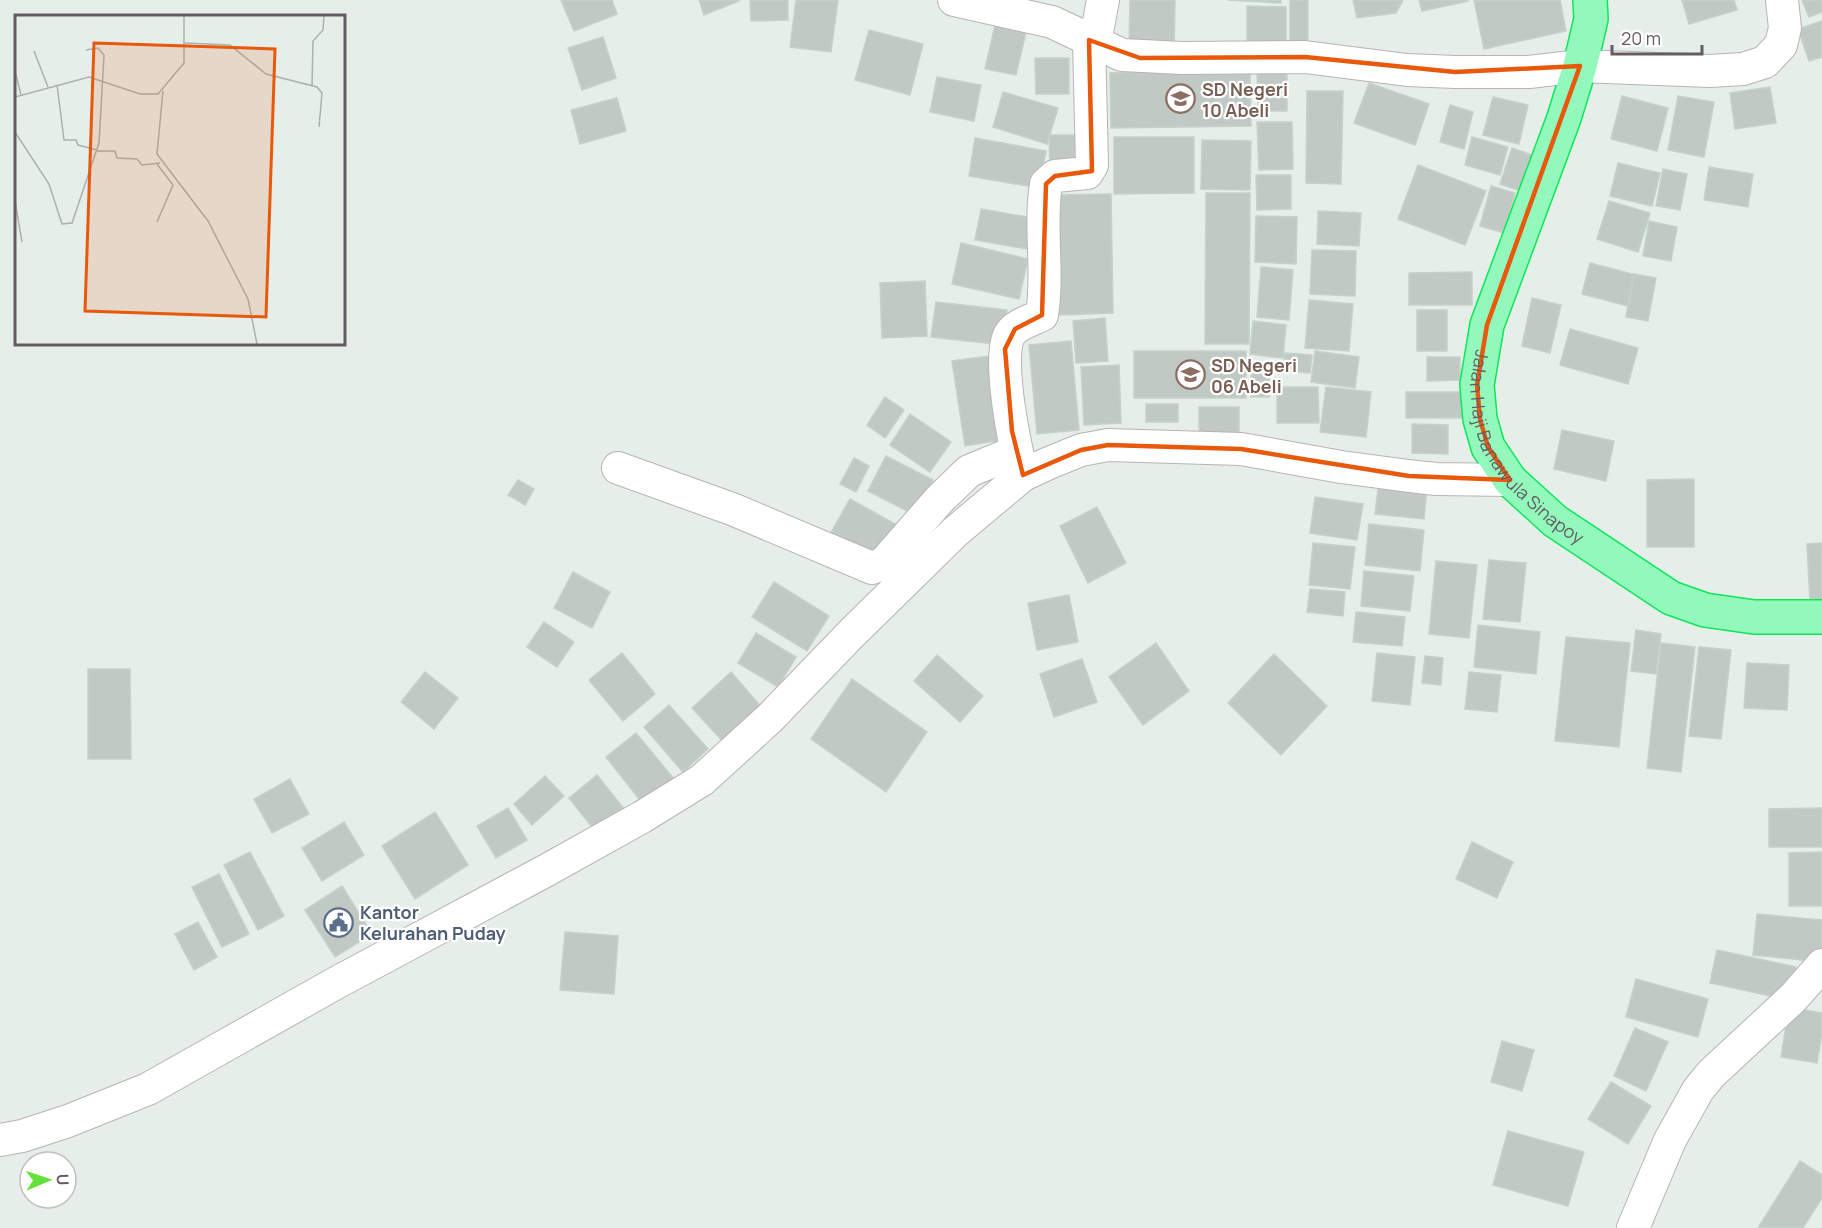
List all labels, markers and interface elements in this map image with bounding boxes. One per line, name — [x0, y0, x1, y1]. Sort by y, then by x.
inset map — [15, 15, 345, 345]
scale bar — [1612, 18, 1702, 56]
text: 20 m — [1621, 26, 1661, 50]
place label: SD Negeri 10 Abeli — [1202, 77, 1288, 122]
school or university icon: SD Negeri 10 Abeli — [1165, 83, 1197, 115]
street label: Jalan Haji Banawula Sinapoy — [1465, 348, 1589, 549]
place label: SD Negeri 06 Abeli — [1211, 353, 1297, 398]
school or university icon: SD Negeri 06 Abeli — [1174, 359, 1206, 391]
place label: Kantor Kelurahan Puday — [360, 900, 506, 945]
public building icon: Kantor Kelurahan Puday — [323, 906, 355, 938]
north arrow — [18, 1150, 78, 1210]
text: U — [52, 1173, 74, 1186]

